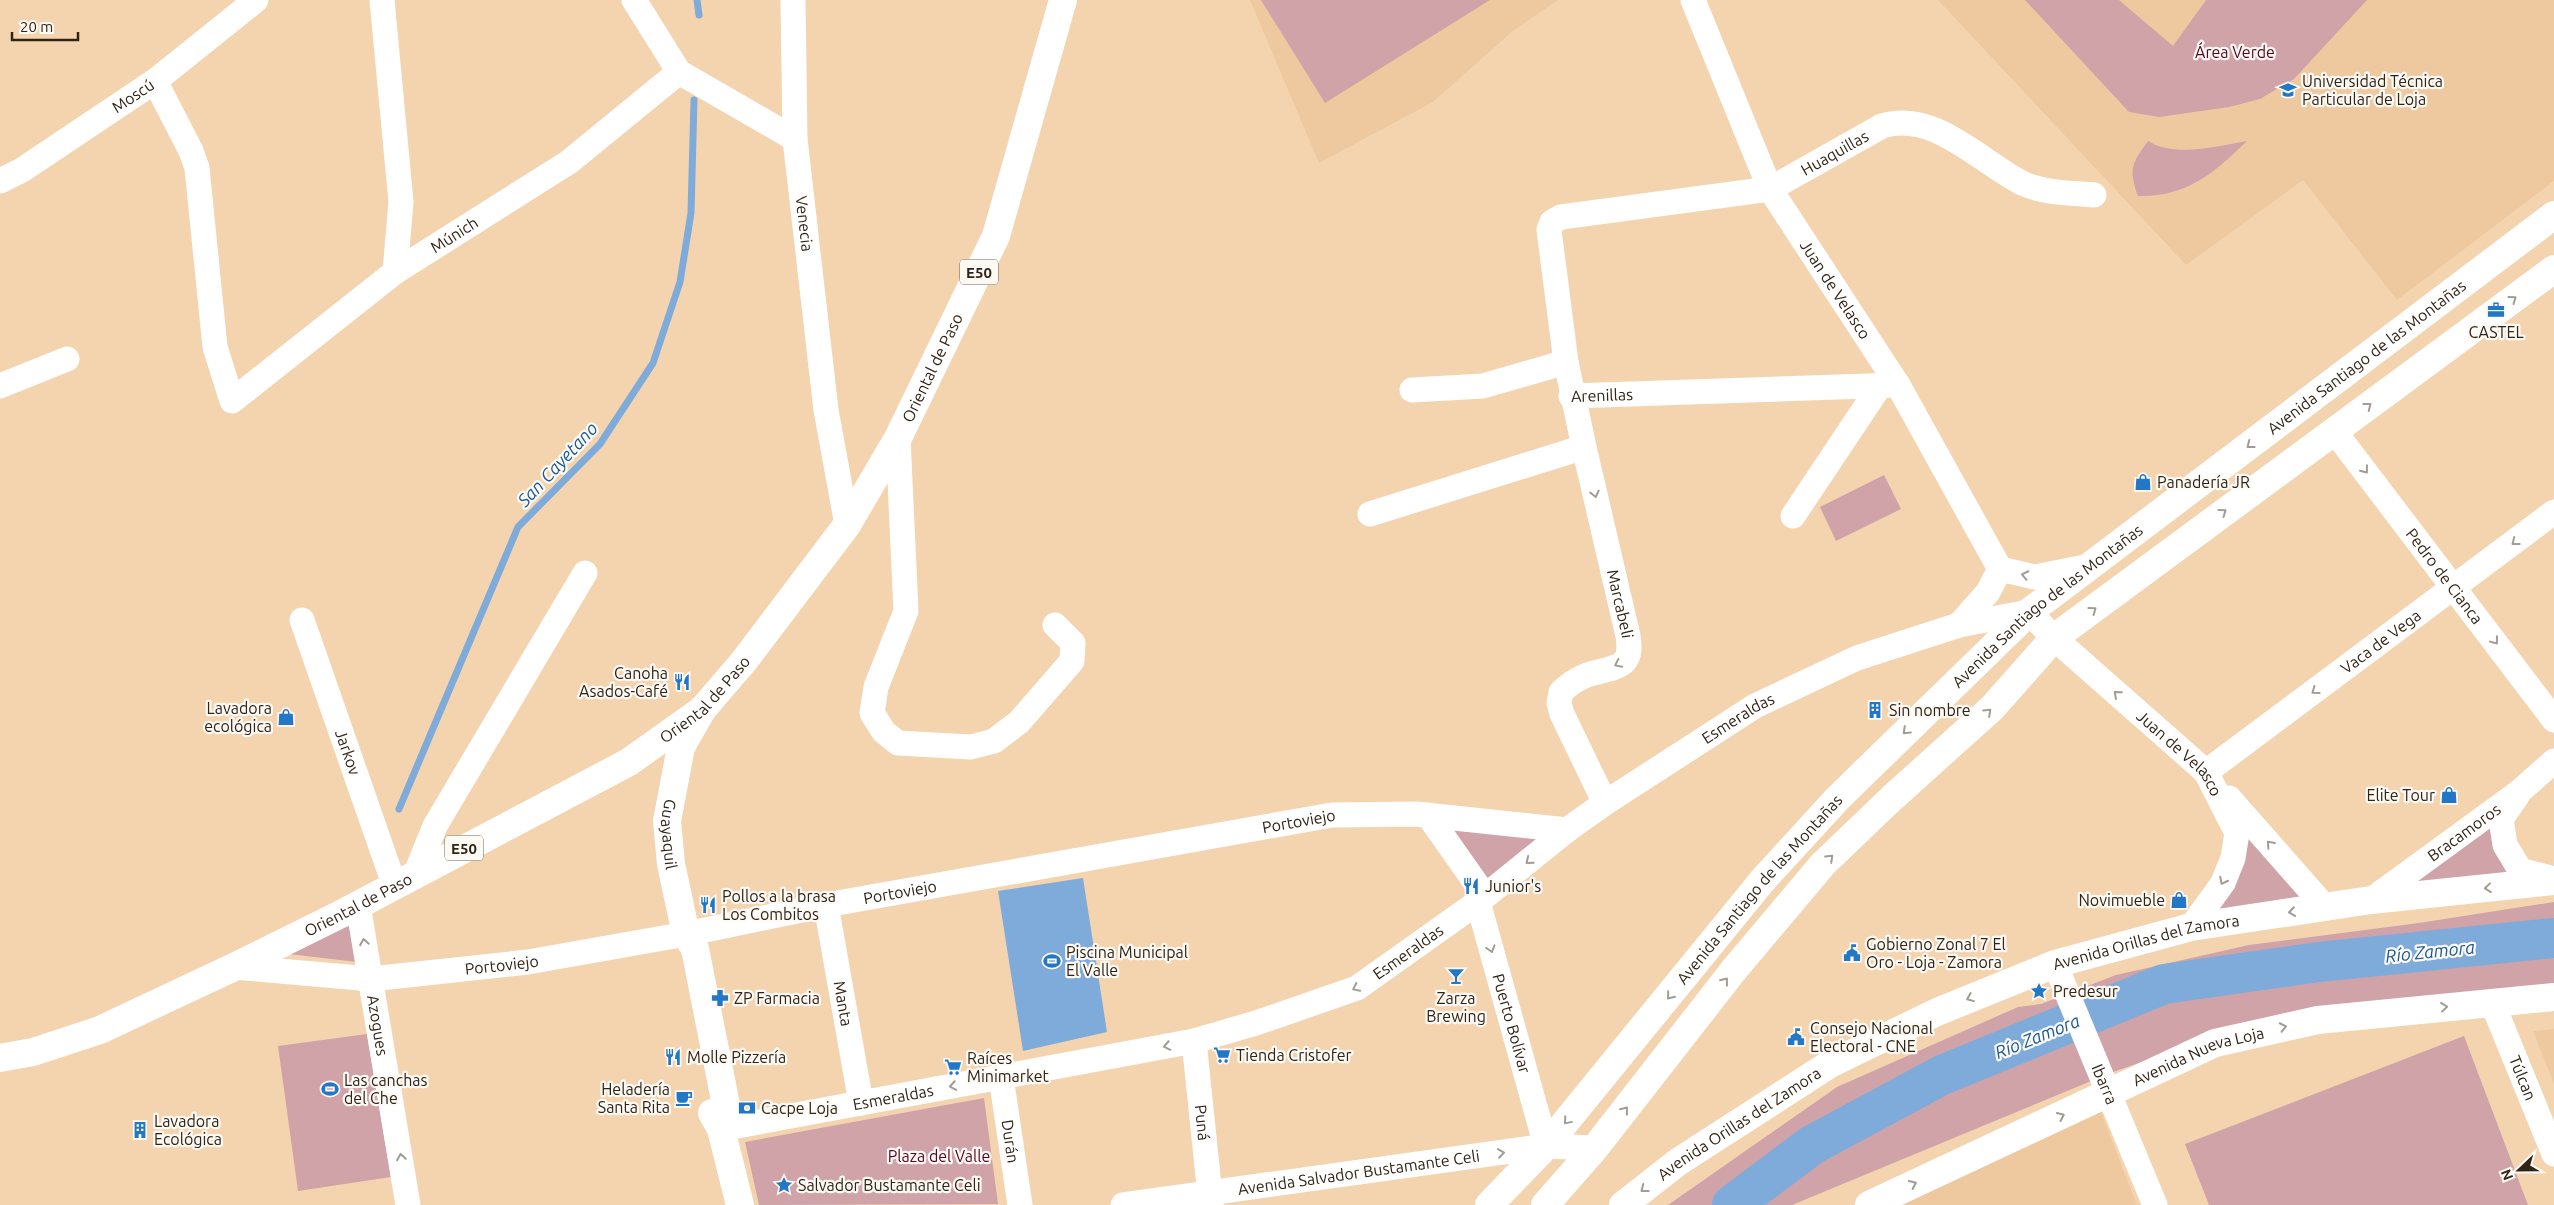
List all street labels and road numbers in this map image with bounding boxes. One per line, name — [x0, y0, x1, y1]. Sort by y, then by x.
street label: Moscú — [108, 75, 157, 116]
street label: Huaquillas — [1798, 127, 1872, 179]
street label: Venecia — [793, 195, 817, 252]
street label: Múnich — [427, 213, 481, 256]
street label: Juan de Velasco — [1797, 237, 1874, 342]
road number: E50 — [960, 260, 998, 284]
street label: Avenida Santiago de las Montañas — [2264, 276, 2469, 438]
street label: Oriental de Paso — [898, 310, 966, 425]
street label: Arenillas — [1571, 385, 1633, 405]
street label: Avenida Santiago de las Montañas — [1948, 520, 2146, 691]
street label: Pedro de Cianca — [2403, 525, 2487, 627]
street label: Marcabeli — [1604, 568, 1637, 639]
street label: Vaca de Vega — [2337, 606, 2424, 677]
street label: Oriental de Paso — [656, 652, 753, 746]
street label: Esmeraldas — [1698, 689, 1777, 747]
street label: Juan de Velasco — [2133, 706, 2226, 799]
street label: Jarkov — [332, 727, 364, 778]
street label: Avenida Santiago de las Montañas — [1673, 791, 1846, 987]
street label: Guayaquil — [658, 798, 681, 871]
street label: Bracamoros — [2424, 800, 2504, 865]
street label: Portoviejo — [1261, 806, 1337, 836]
road number: E50 — [445, 836, 483, 860]
street label: Oriental de Paso — [301, 869, 415, 940]
street label: Portoviejo — [862, 876, 938, 907]
street label: Avenida Orillas del Zamora — [2051, 911, 2241, 973]
street label: Esmeraldas — [1369, 921, 1446, 983]
street label: Portoviejo — [464, 951, 540, 978]
street label: Puerto Bolívar — [1489, 972, 1534, 1075]
street label: Manta — [831, 979, 856, 1028]
street label: Azogues — [364, 994, 392, 1057]
street label: Avenida Nueva Loja — [2130, 1023, 2266, 1089]
street label: Túlcan — [2506, 1053, 2540, 1103]
street label: Ibarra — [2088, 1061, 2121, 1107]
street label: Avenida Orillas del Zamora — [1654, 1063, 1824, 1184]
street label: Esmeraldas — [851, 1081, 935, 1113]
street label: Puná — [1192, 1104, 1213, 1141]
street label: Durán — [998, 1118, 1023, 1164]
street label: Avenida Salvador Bustamante Celi — [1237, 1146, 1481, 1198]

